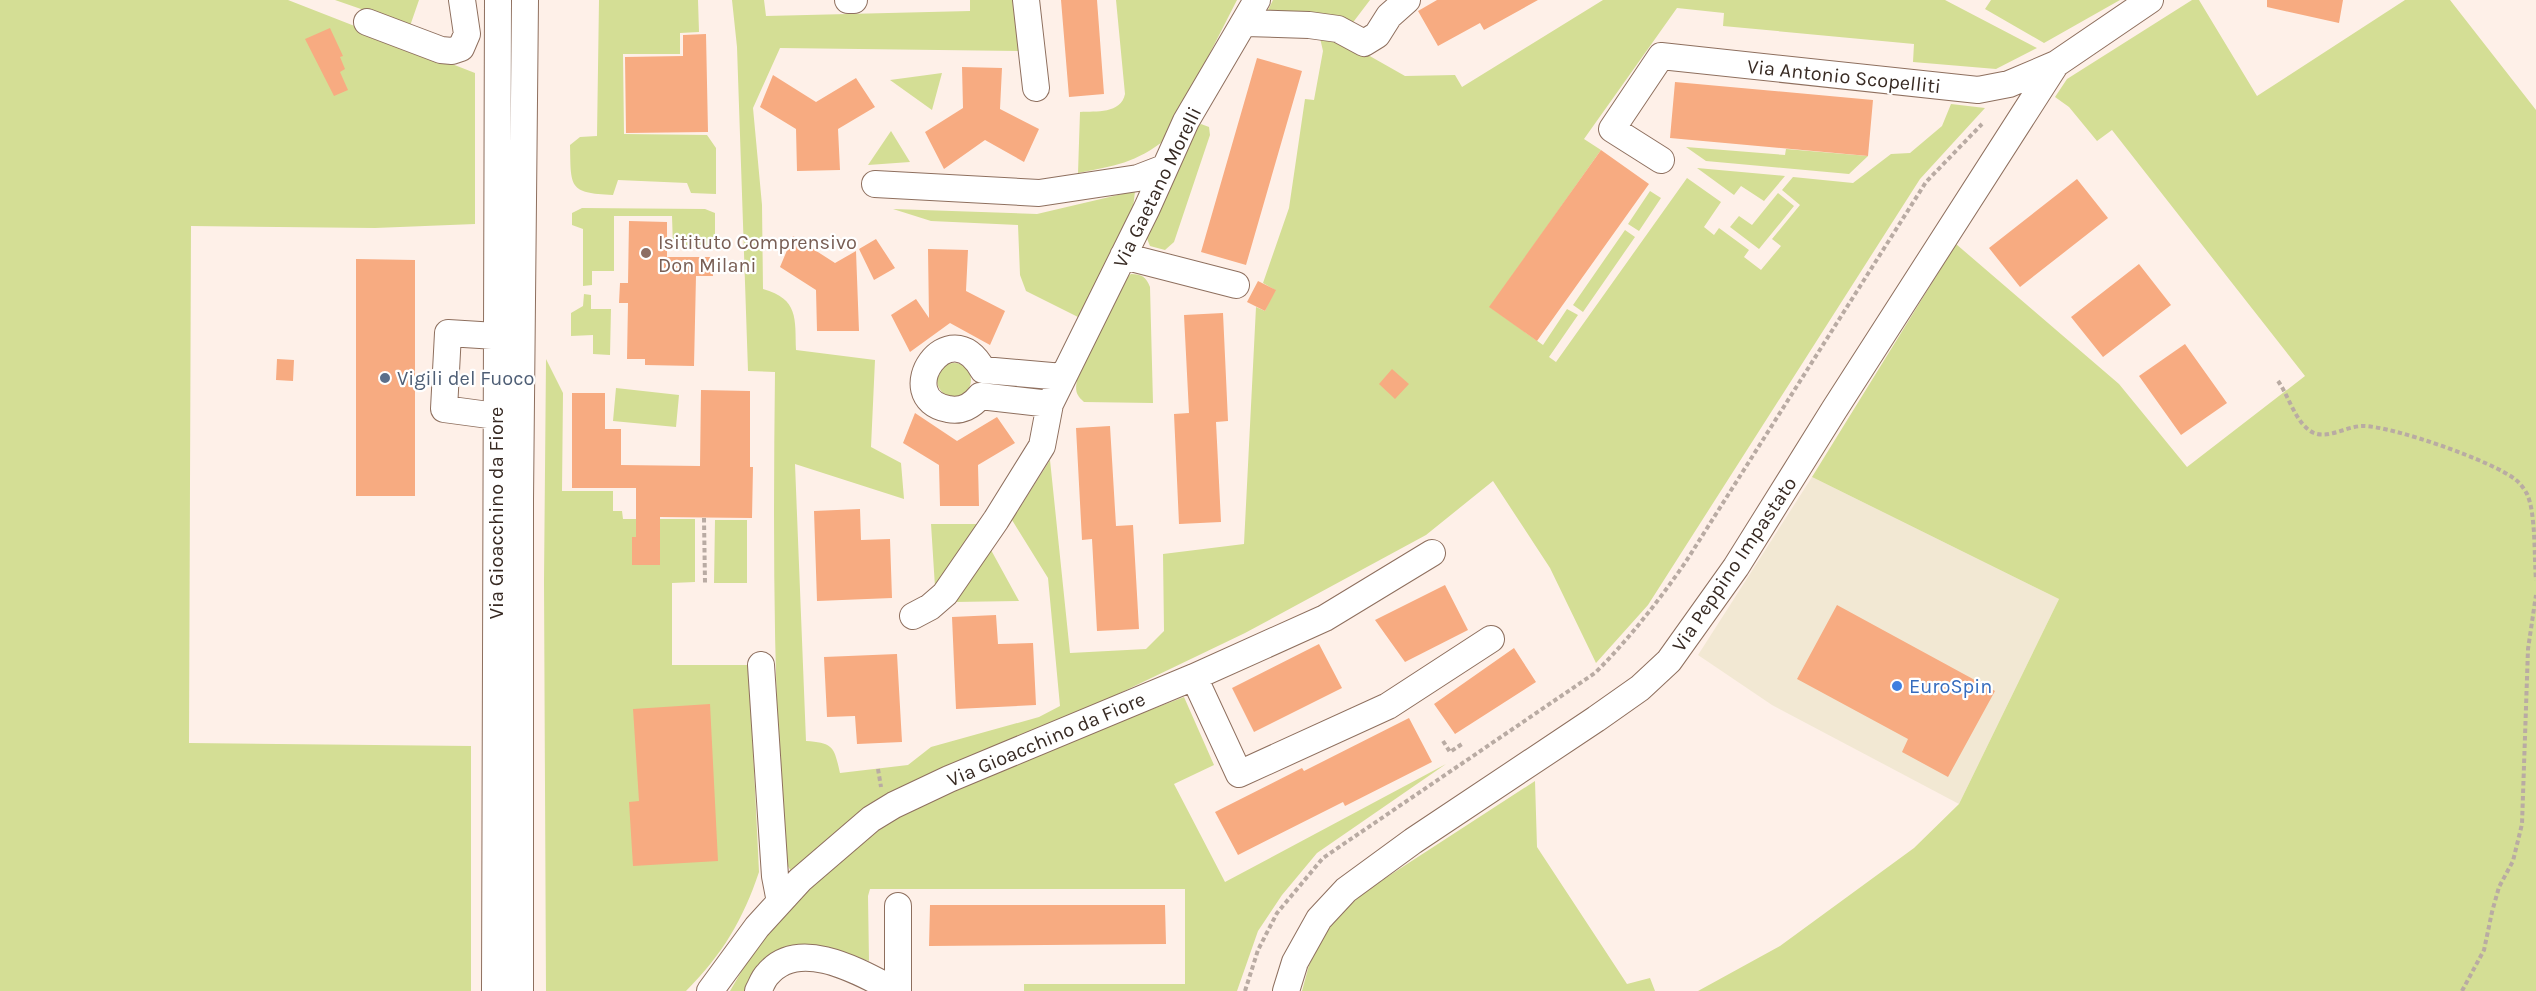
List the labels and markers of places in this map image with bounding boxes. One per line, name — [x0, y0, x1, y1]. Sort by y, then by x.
place label: Isitituto Comprensivo Don Milani — [658, 231, 857, 277]
marker: Isitituto Comprensivo Don Milani — [639, 246, 653, 260]
place label: Vigili del Fuoco — [397, 367, 535, 390]
marker: Vigili del Fuoco — [378, 371, 392, 385]
place label: EuroSpin — [1909, 675, 1992, 698]
marker: EuroSpin — [1890, 679, 1904, 693]

